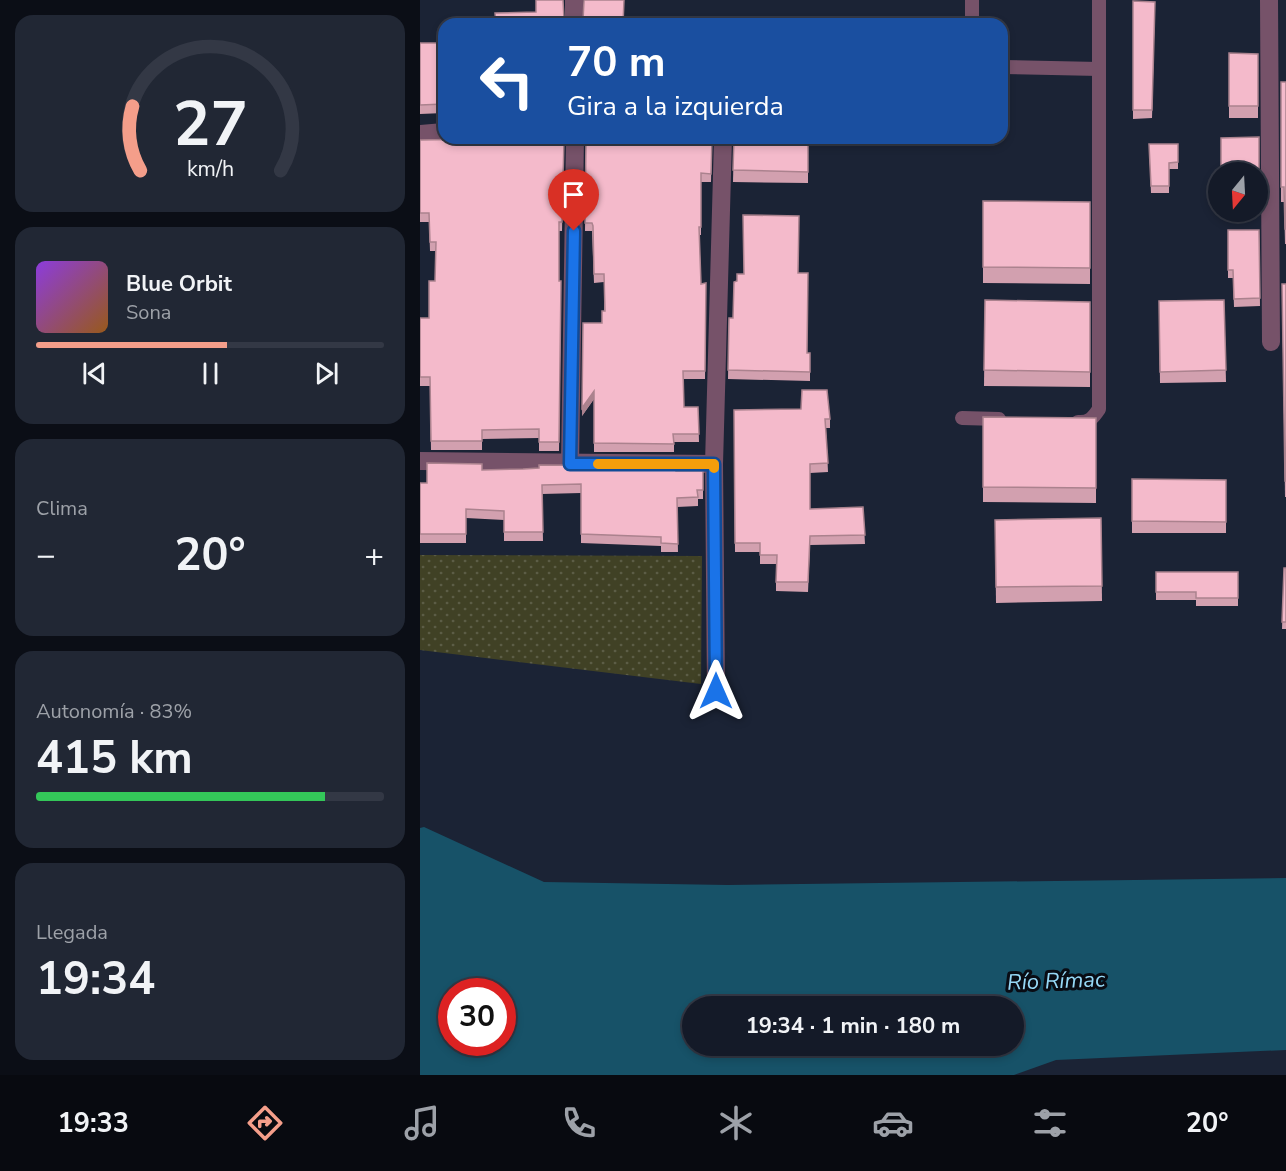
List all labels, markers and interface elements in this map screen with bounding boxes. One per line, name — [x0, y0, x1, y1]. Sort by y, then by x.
text: 70 m — [567, 34, 666, 91]
icon: left — [468, 42, 546, 120]
text: 27 — [173, 82, 247, 167]
text: Gira a la izquierda — [567, 88, 784, 125]
text: km/h — [186, 154, 234, 184]
north arrow — [1208, 162, 1268, 222]
map controls — [1208, 162, 1268, 222]
pin — [548, 169, 599, 231]
icon: arrive — [557, 178, 590, 211]
text: Blue Orbit — [126, 269, 232, 299]
text: Sona — [126, 299, 171, 326]
icon: previous — [78, 357, 111, 390]
icon: pause — [194, 357, 227, 390]
icon: next — [310, 357, 343, 390]
text: Clima — [36, 495, 88, 522]
text: 20° — [174, 525, 246, 586]
text: − — [36, 533, 56, 578]
text: + — [364, 533, 384, 578]
position arrow — [684, 659, 748, 723]
text: Autonomía · 83% — [36, 698, 192, 725]
text: 415 km — [36, 728, 193, 789]
text: Llegada — [36, 919, 108, 946]
text: 19:34 — [36, 949, 155, 1010]
water label: Río Rímac — [1006, 964, 1106, 998]
speed limit sign: 30 — [438, 978, 516, 1056]
text: 19:34 · 1 min · 180 m — [746, 1011, 960, 1041]
icon: directions — [244, 1102, 286, 1144]
icon: music — [401, 1102, 443, 1144]
icon: phone — [558, 1102, 600, 1144]
icon: climate — [715, 1102, 757, 1144]
icon: car — [872, 1102, 914, 1144]
icon: filters — [1029, 1102, 1071, 1144]
text: 19:33 — [57, 1105, 129, 1142]
text: 20° — [1186, 1105, 1228, 1142]

